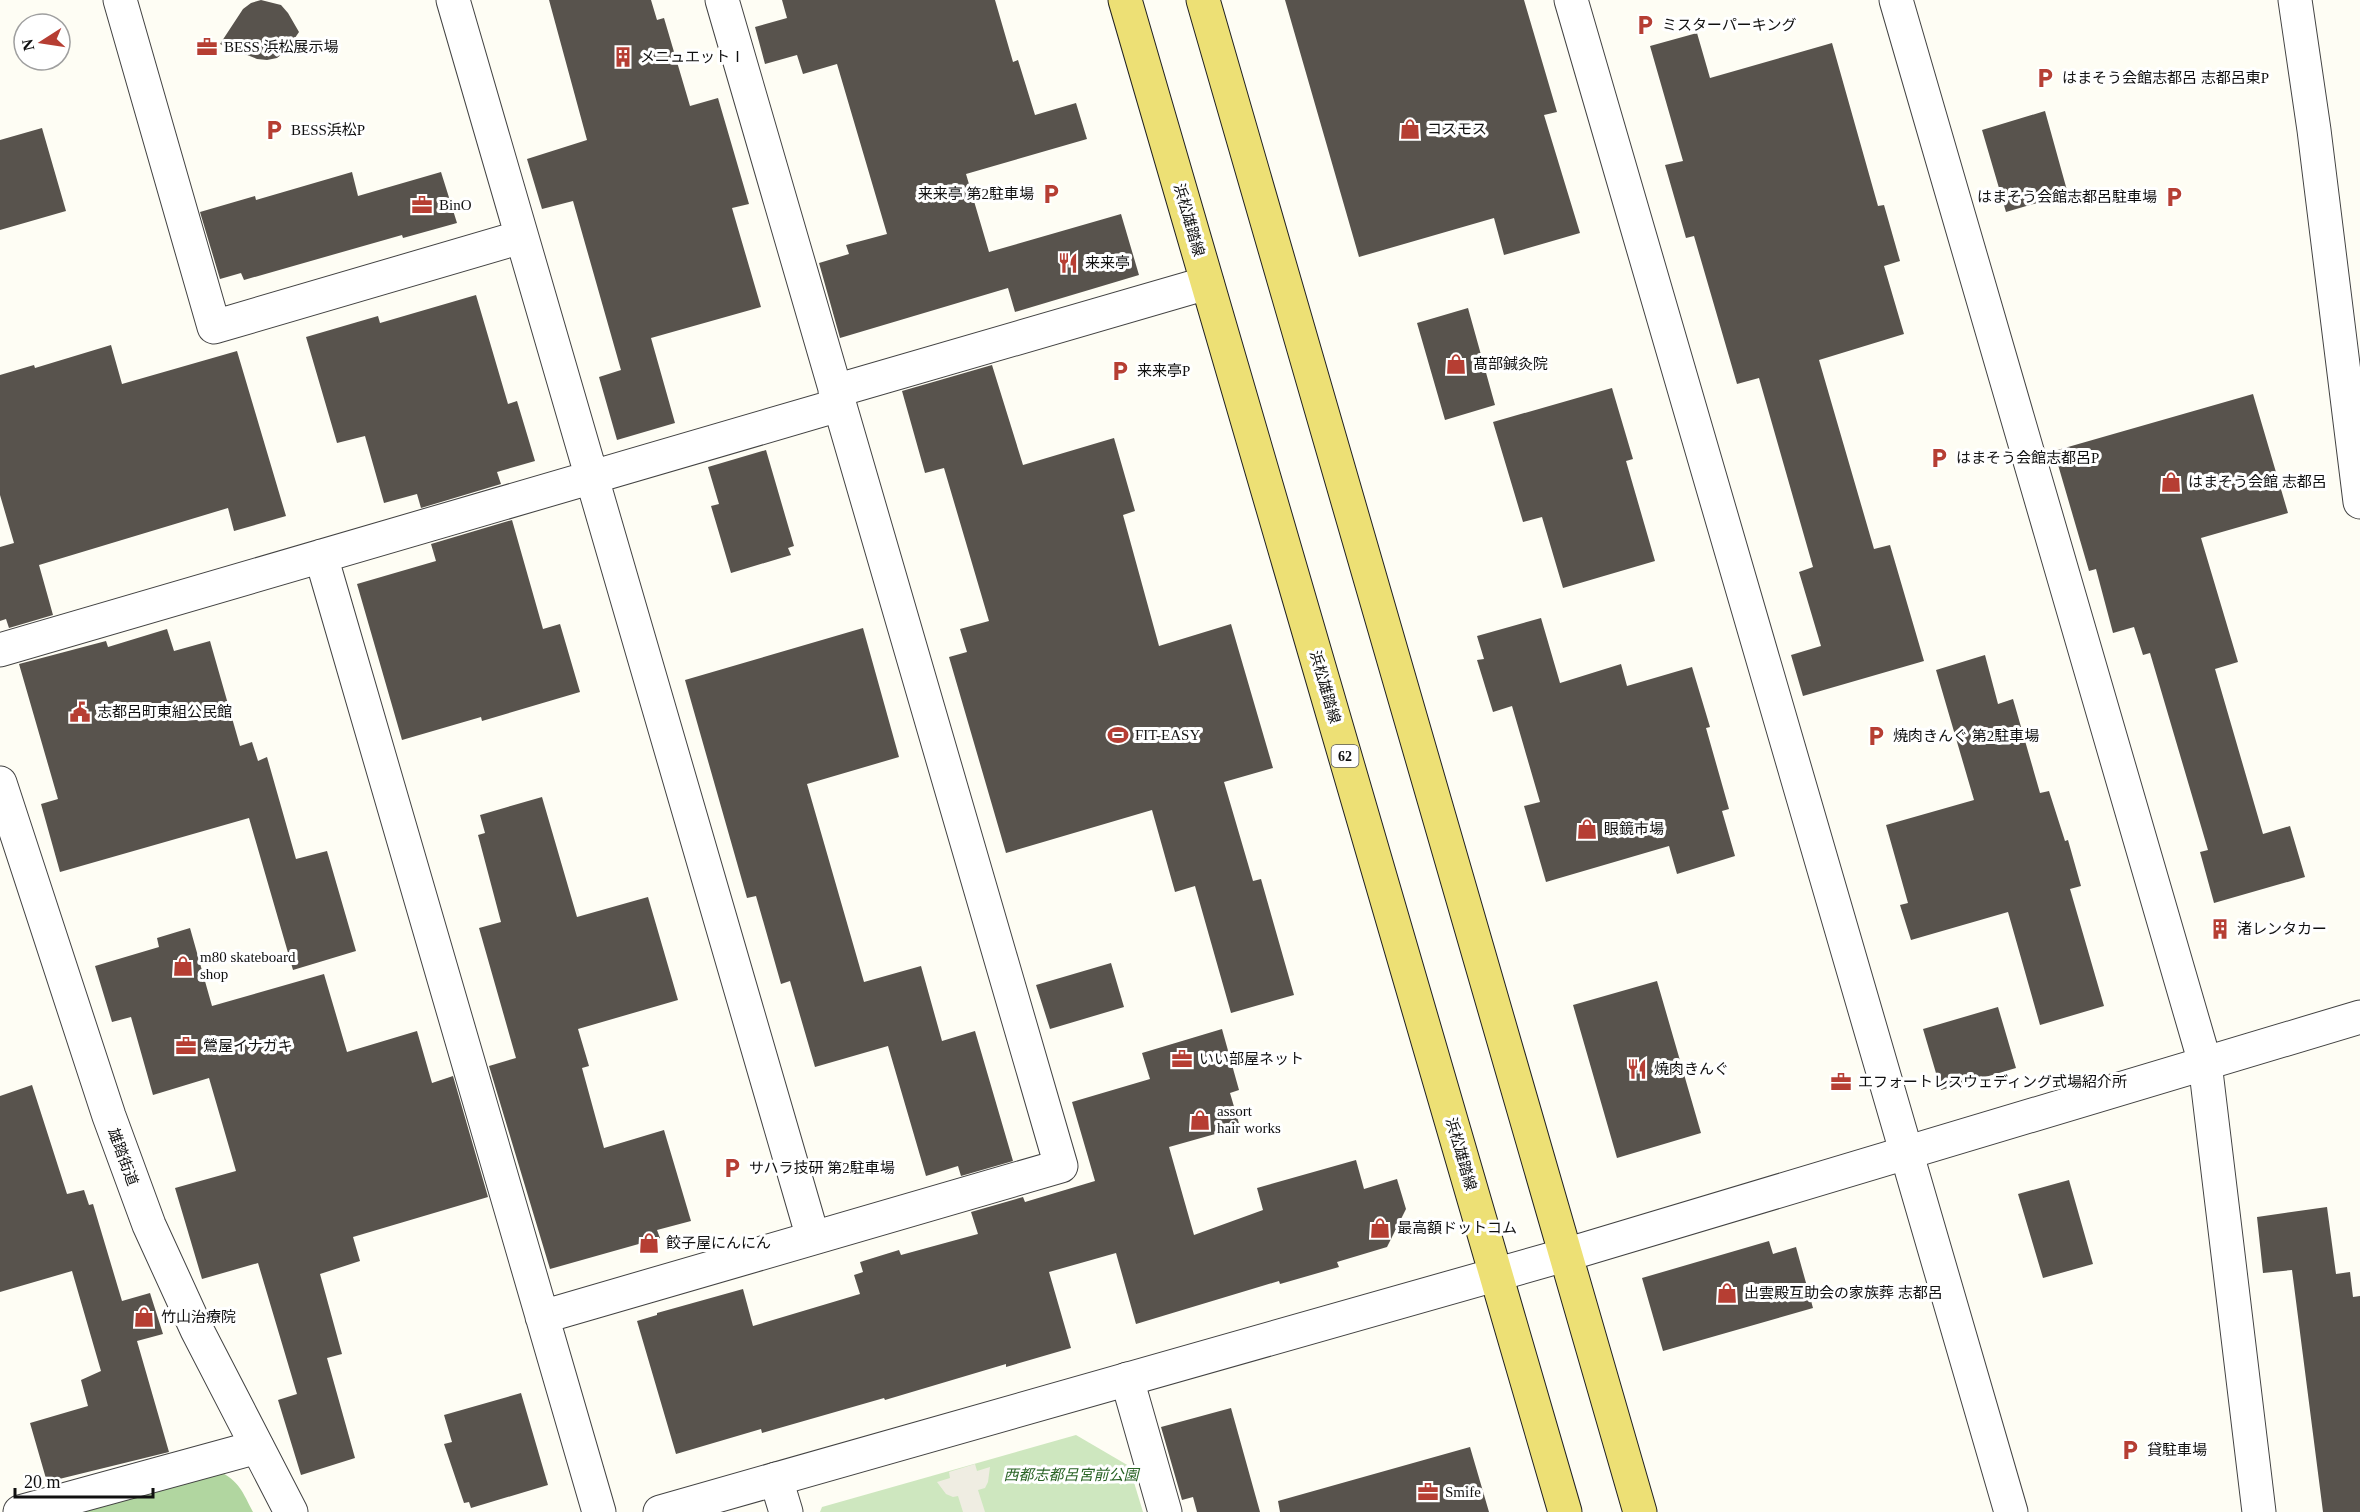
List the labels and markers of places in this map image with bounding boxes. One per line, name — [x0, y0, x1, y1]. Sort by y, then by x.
parking icon: ミスターパーキング — [1633, 13, 1657, 37]
place label: ミスターパーキング — [1662, 17, 1796, 33]
office icon: BESS 浜松展示場 — [195, 35, 219, 59]
place label: BESS 浜松展示場 — [224, 39, 339, 55]
building icon: メニュエットⅠ — [611, 45, 635, 69]
place label: メニュエットⅠ — [640, 49, 745, 65]
parking icon: はまそう会館志都呂 志都呂東P — [2033, 66, 2057, 90]
place label: はまそう会館志都呂 志都呂東P — [2062, 70, 2269, 86]
shop icon: コスモス — [1398, 117, 1422, 141]
parking icon: BESS浜松P — [262, 118, 286, 142]
place label: コスモス — [1427, 121, 1487, 137]
place label: BESS浜松P — [291, 122, 365, 138]
parking icon: 来来亭 第2駐車場 — [1039, 182, 1063, 206]
parking icon: はまそう会館志都呂駐車場 — [2162, 185, 2186, 209]
place label: 来来亭 第2駐車場 — [918, 186, 1034, 202]
place label: はまそう会館志都呂駐車場 — [1977, 189, 2157, 205]
office icon: BinO — [410, 193, 434, 217]
place label: BinO — [439, 197, 472, 213]
restaurant icon: 来来亭 — [1056, 251, 1080, 275]
place label: 来来亭 — [1085, 255, 1130, 271]
shop icon: 髙部鍼灸院 — [1444, 352, 1468, 376]
place label: 髙部鍼灸院 — [1473, 356, 1548, 372]
parking icon: 来来亭P — [1108, 359, 1132, 383]
place label: 来来亭P — [1137, 363, 1190, 379]
parking icon: はまそう会館志都呂P — [1927, 446, 1951, 470]
place label: はまそう会館志都呂P — [1956, 450, 2099, 466]
shop icon: はまそう会館 志都呂 — [2159, 470, 2183, 494]
place label: はまそう会館 志都呂 — [2188, 474, 2327, 490]
public building icon: 志都呂町東組公民館 — [68, 700, 92, 724]
place label: 志都呂町東組公民館 — [97, 704, 232, 720]
sports icon: FIT-EASY — [1106, 723, 1130, 747]
parking icon: 焼肉きんぐ 第2駐車場 — [1864, 724, 1888, 748]
place label: FIT-EASY — [1135, 727, 1200, 743]
place label: 焼肉きんぐ 第2駐車場 — [1893, 728, 2039, 744]
shop icon: 眼鏡市場 — [1575, 817, 1599, 841]
place label: 眼鏡市場 — [1604, 821, 1664, 837]
building icon: 渚レンタカー — [2208, 917, 2232, 941]
place label: 渚レンタカー — [2237, 921, 2327, 937]
place label: m80 skateboard shop — [200, 949, 296, 982]
shop icon: m80 skateboard shop — [171, 954, 195, 978]
office icon: 鶯屋イナガキ — [174, 1034, 198, 1058]
place label: 鶯屋イナガキ — [203, 1038, 293, 1054]
office icon: いい部屋ネット — [1170, 1047, 1194, 1071]
place label: いい部屋ネット — [1199, 1051, 1304, 1067]
restaurant icon: 焼肉きんぐ — [1625, 1057, 1649, 1081]
place label: 焼肉きんぐ — [1654, 1061, 1729, 1077]
office icon: エフォートレスウェディング式場紹介所 — [1829, 1070, 1853, 1094]
place label: エフォートレスウェディング式場紹介所 — [1858, 1074, 2127, 1090]
place label: assort hair works — [1217, 1103, 1281, 1136]
shop icon: assort hair works — [1188, 1108, 1212, 1132]
parking icon: サハラ技研 第2駐車場 — [720, 1156, 744, 1180]
place label: サハラ技研 第2駐車場 — [749, 1160, 895, 1176]
shop icon: 最高額ドットコム — [1368, 1216, 1392, 1240]
place label: 最高額ドットコム — [1397, 1220, 1517, 1236]
shop icon: 餃子屋にんにん — [637, 1231, 661, 1255]
place label: 餃子屋にんにん — [666, 1235, 771, 1251]
shop icon: 出雲殿互助会の家族葬 志都呂 — [1715, 1281, 1739, 1305]
place label: 出雲殿互助会の家族葬 志都呂 — [1744, 1284, 1943, 1301]
shop icon: 竹山治療院 — [132, 1305, 156, 1329]
place label: 竹山治療院 — [161, 1309, 236, 1325]
parking icon: 貸駐車場 — [2118, 1438, 2142, 1462]
place label: 貸駐車場 — [2147, 1442, 2207, 1458]
office icon: Smife — [1416, 1480, 1440, 1504]
place label: Smife — [1445, 1484, 1481, 1500]

